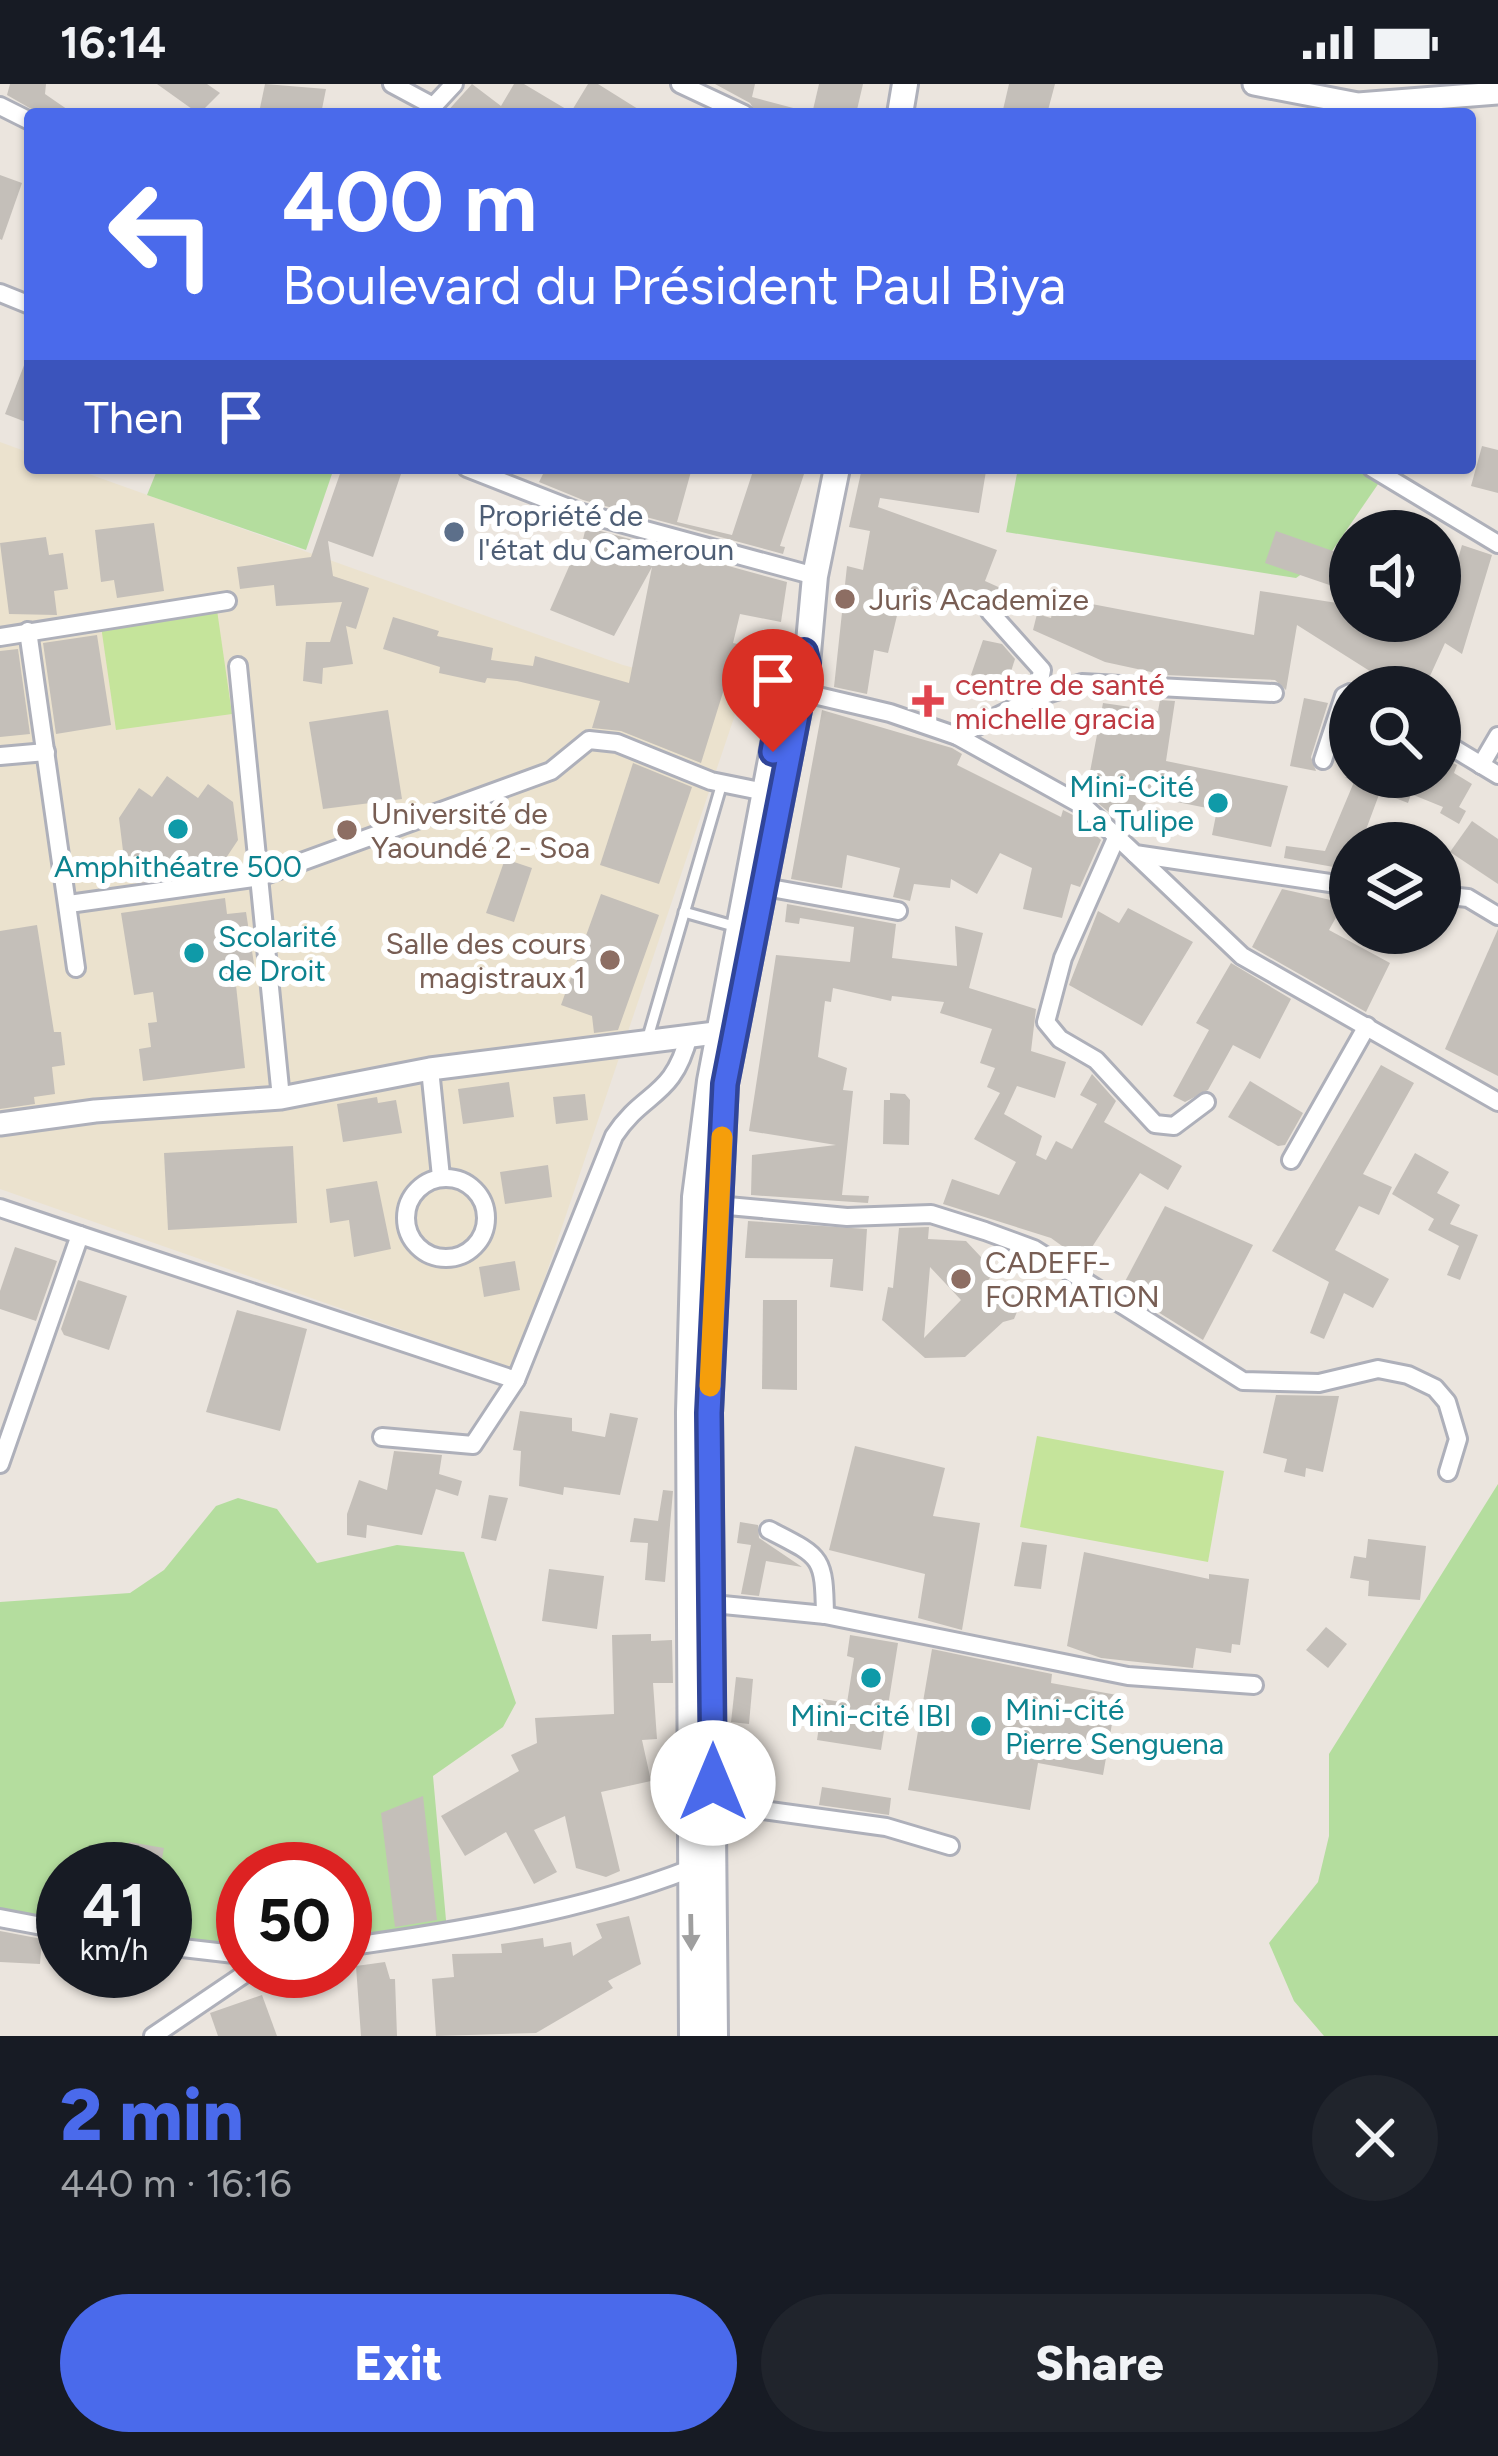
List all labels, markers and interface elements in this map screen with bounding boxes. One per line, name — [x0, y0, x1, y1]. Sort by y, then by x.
text: 16:14 — [60, 15, 166, 69]
text: 400 m — [282, 151, 537, 252]
icon: left — [84, 156, 240, 312]
text: Boulevard du Président Paul Biya — [282, 253, 1066, 318]
icon: arrive — [208, 384, 274, 450]
text: Then — [84, 390, 184, 444]
place label: Propriété de l'état du Cameroun — [478, 497, 734, 568]
map controls — [1329, 510, 1461, 954]
button: sound — [1329, 510, 1461, 642]
marker: Propriété de l'état du Cameroun — [441, 519, 467, 545]
place label: Juris Academize — [869, 581, 1089, 618]
marker: Juris Academize — [832, 586, 858, 612]
pin — [722, 629, 824, 752]
icon: arrive — [740, 647, 806, 713]
place label: centre de santé michelle gracia — [955, 666, 1165, 737]
button: search — [1329, 666, 1461, 798]
marker: centre de santé michelle gracia — [912, 685, 944, 717]
place label: Mini-Cité La Tulipe — [1069, 768, 1194, 839]
marker: Mini-Cité La Tulipe — [1205, 790, 1231, 816]
place label: Université de Yaoundé 2 - Soa — [371, 795, 590, 866]
marker: Amphithéatre 500 — [165, 816, 191, 842]
marker: Université de Yaoundé 2 - Soa — [334, 817, 360, 843]
button: layers — [1329, 822, 1461, 954]
place label: Amphithéatre 500 — [54, 848, 302, 885]
place label: Scolarité de Droit — [218, 918, 337, 989]
place label: Salle des cours magistraux 1 — [385, 925, 586, 996]
marker: Scolarité de Droit — [181, 940, 207, 966]
marker: Salle des cours magistraux 1 — [597, 947, 623, 973]
place label: CADEFF- FORMATION — [985, 1244, 1160, 1315]
marker: CADEFF- FORMATION — [948, 1266, 974, 1292]
marker: Mini-cité IBI — [858, 1665, 884, 1691]
place label: Mini-cité Pierre Senguena — [1005, 1691, 1224, 1762]
place label: Mini-cité IBI — [790, 1697, 952, 1734]
marker: Mini-cité Pierre Senguena — [968, 1713, 994, 1739]
position arrow — [650, 1720, 776, 1846]
speed limit sign: 50 — [216, 1842, 372, 1998]
text: 41 — [82, 1869, 146, 1941]
one-way arrow — [681, 1914, 701, 1952]
text: km/h — [80, 1931, 148, 1968]
text: 2 min — [60, 2072, 244, 2158]
button: close — [1312, 2075, 1438, 2201]
text: 440 m · 16:16 — [60, 2160, 292, 2207]
button: Exit — [60, 2294, 737, 2432]
button: Share — [761, 2294, 1438, 2432]

